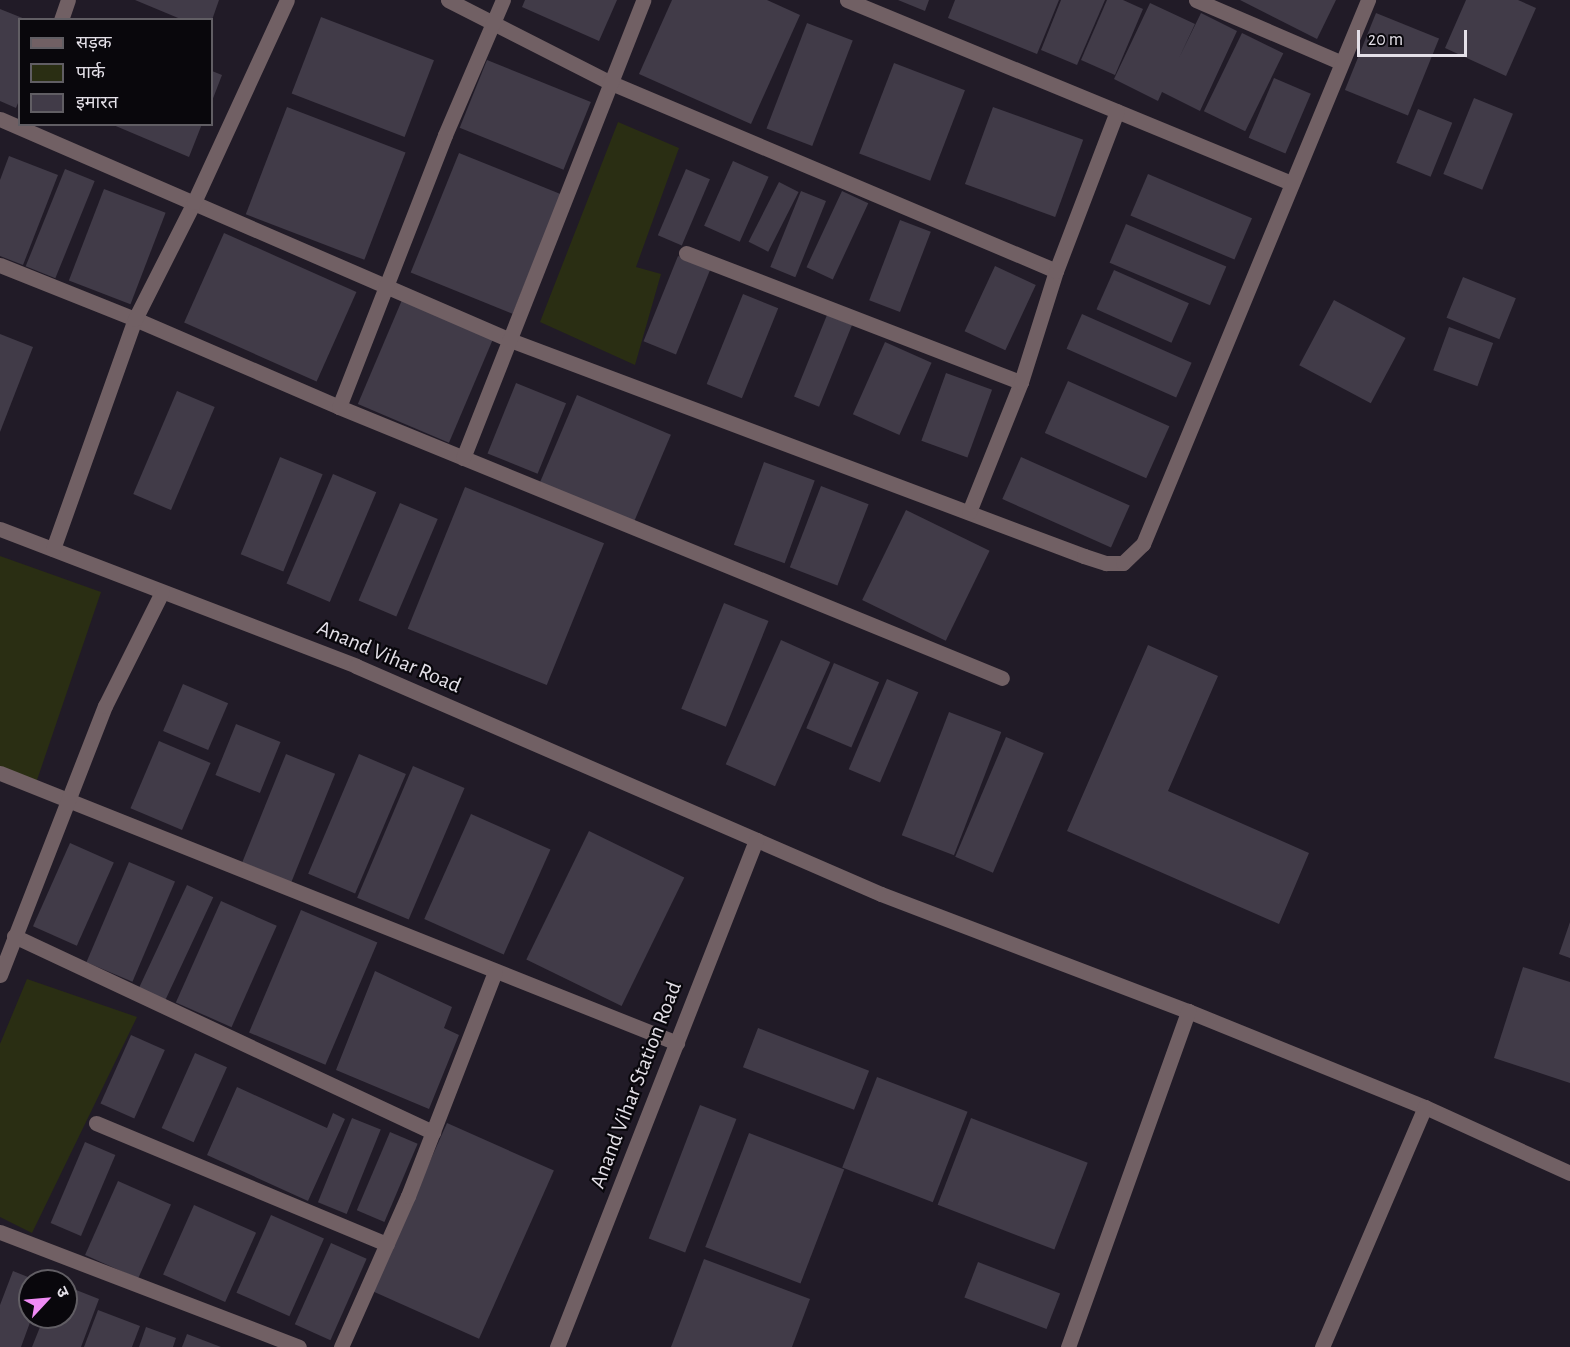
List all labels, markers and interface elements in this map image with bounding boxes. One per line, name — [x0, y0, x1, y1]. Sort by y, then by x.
legend — [18, 18, 213, 126]
scale bar — [1360, 18, 1470, 56]
text: 20 m — [1368, 31, 1403, 49]
text: सड़क — [76, 34, 112, 52]
text: पार्क — [76, 64, 105, 82]
text: इमारत — [76, 94, 118, 112]
street label: Anand Vihar Road — [313, 615, 465, 699]
street label: Anand Vihar Station Road — [584, 978, 688, 1192]
north arrow — [18, 1269, 78, 1329]
text: उ — [53, 1284, 72, 1300]

